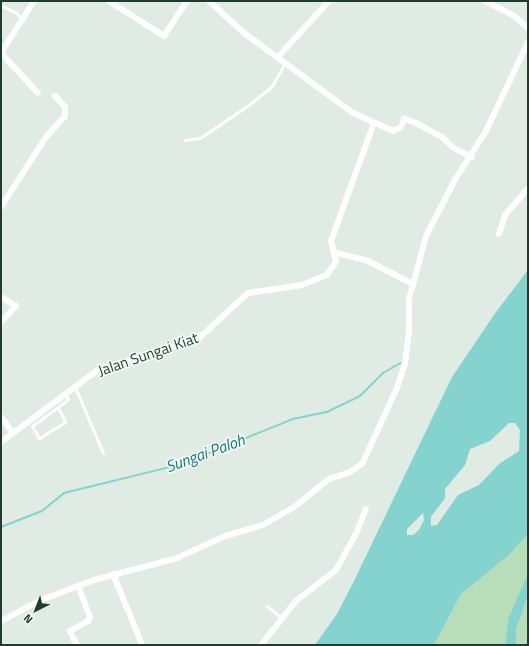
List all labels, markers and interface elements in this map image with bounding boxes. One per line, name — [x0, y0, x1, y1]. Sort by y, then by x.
street label: Jalan Sungai Kiat — [96, 328, 200, 380]
water label: Sungai Paloh — [163, 430, 247, 476]
north arrow — [16, 590, 56, 630]
text: N — [20, 610, 36, 627]

